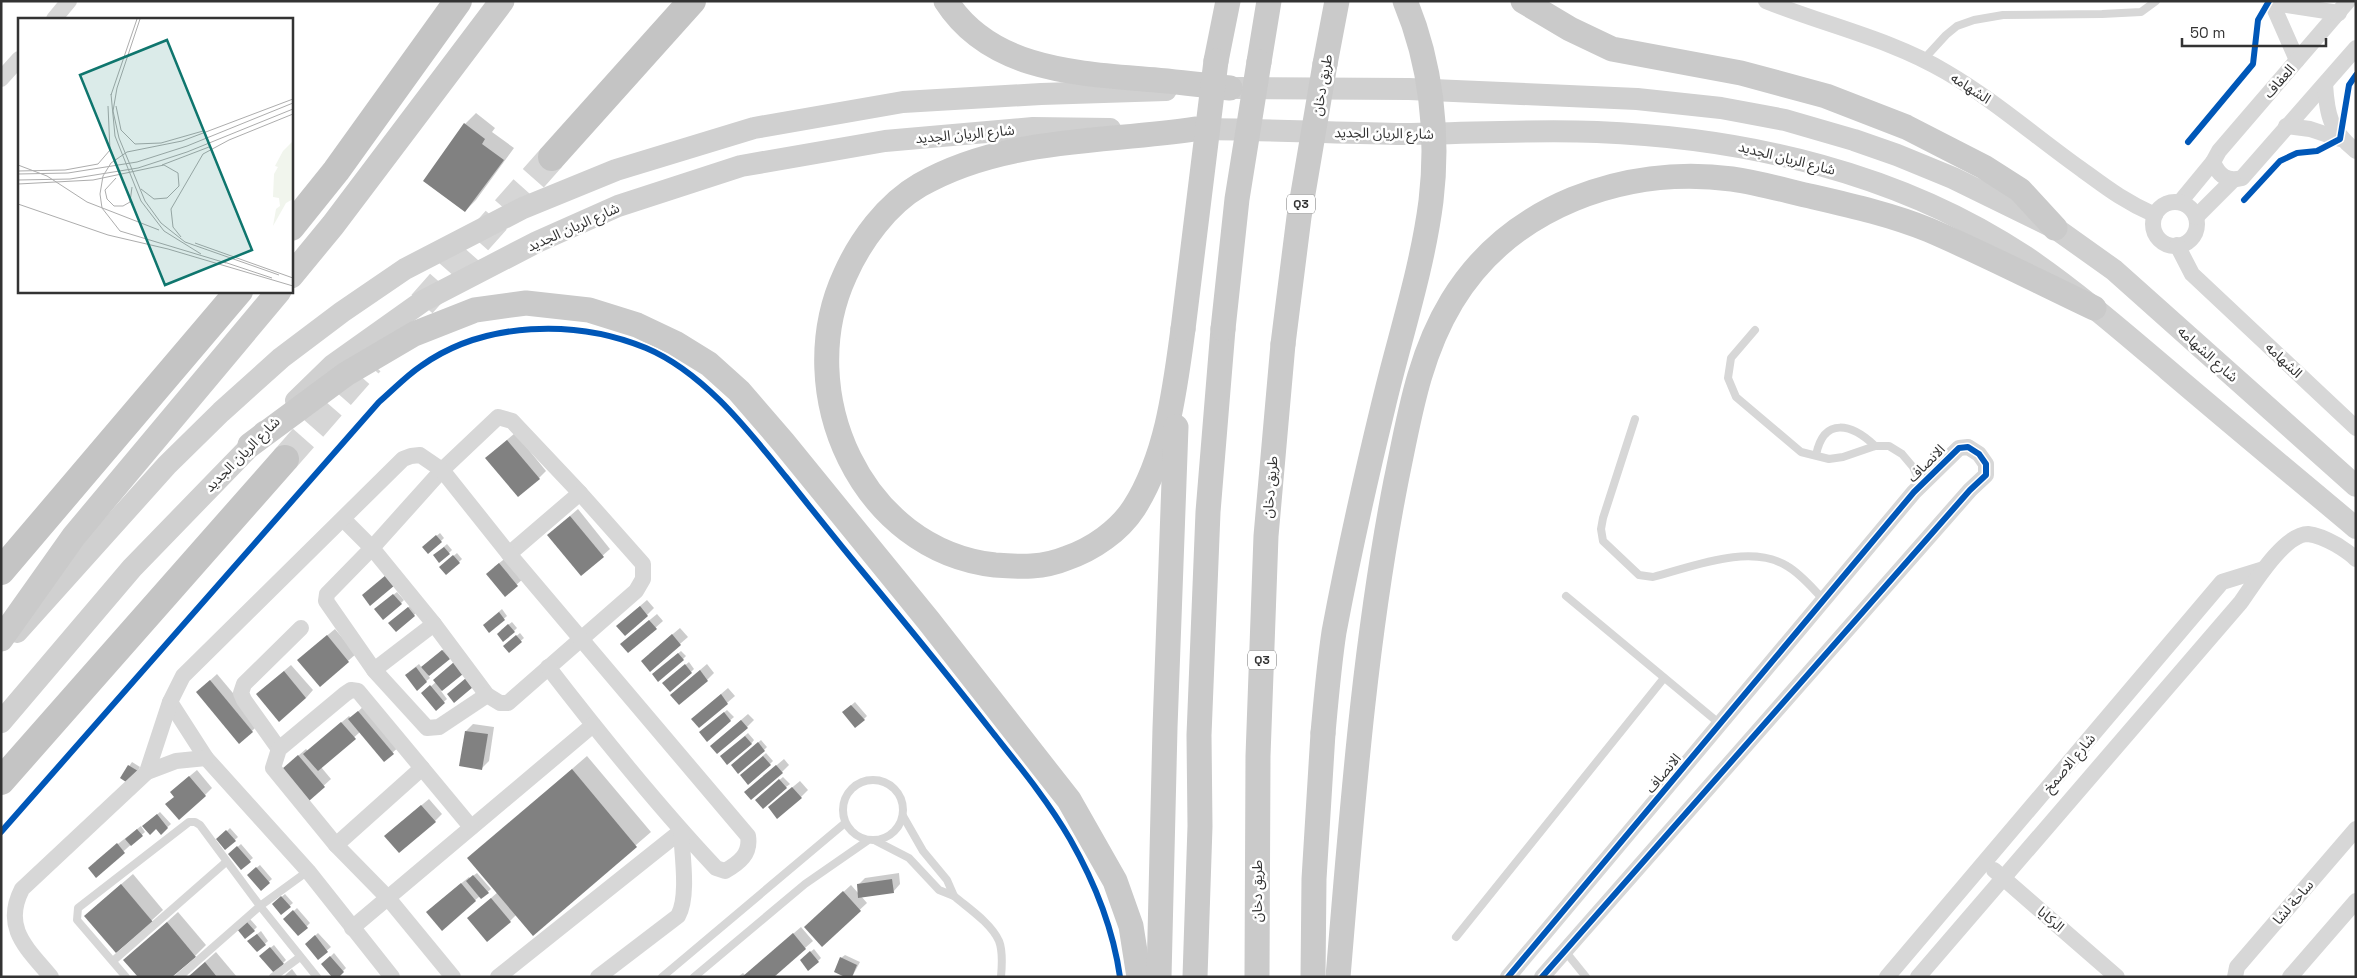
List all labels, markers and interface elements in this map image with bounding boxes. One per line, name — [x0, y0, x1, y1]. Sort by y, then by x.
scale bar — [2182, 15, 2326, 47]
inset map — [18, 18, 292, 292]
text: 50 m — [2190, 23, 2225, 42]
street label: طريق دخان — [1308, 53, 1337, 117]
street label: العفاف — [2259, 60, 2299, 102]
street label: الشهامه — [1948, 68, 1994, 108]
street label: شارع الريان الجديد — [915, 121, 1015, 149]
street label: شارع الريان الجديد — [1334, 123, 1434, 145]
street label: شارع الريان الجديد — [1736, 137, 1837, 181]
road number: Q3 — [1287, 194, 1315, 213]
street label: شارع الريان الجديد — [524, 199, 623, 257]
street label: شارع الشهامه — [2173, 322, 2242, 387]
street label: الشهامه — [2262, 338, 2306, 382]
street label: شارع الريان الجديد — [200, 412, 285, 497]
street label: الانصاف — [1903, 440, 1949, 486]
street label: طريق دخان — [1258, 455, 1283, 519]
road number: Q3 — [1248, 650, 1276, 670]
street label: شارع الاصمخ — [2039, 730, 2101, 798]
street label: الانصاف — [1641, 749, 1685, 797]
street label: طريق دخان — [1248, 860, 1267, 922]
street label: ساحة لشا — [2269, 876, 2317, 928]
street label: الركايا — [2034, 902, 2068, 936]

